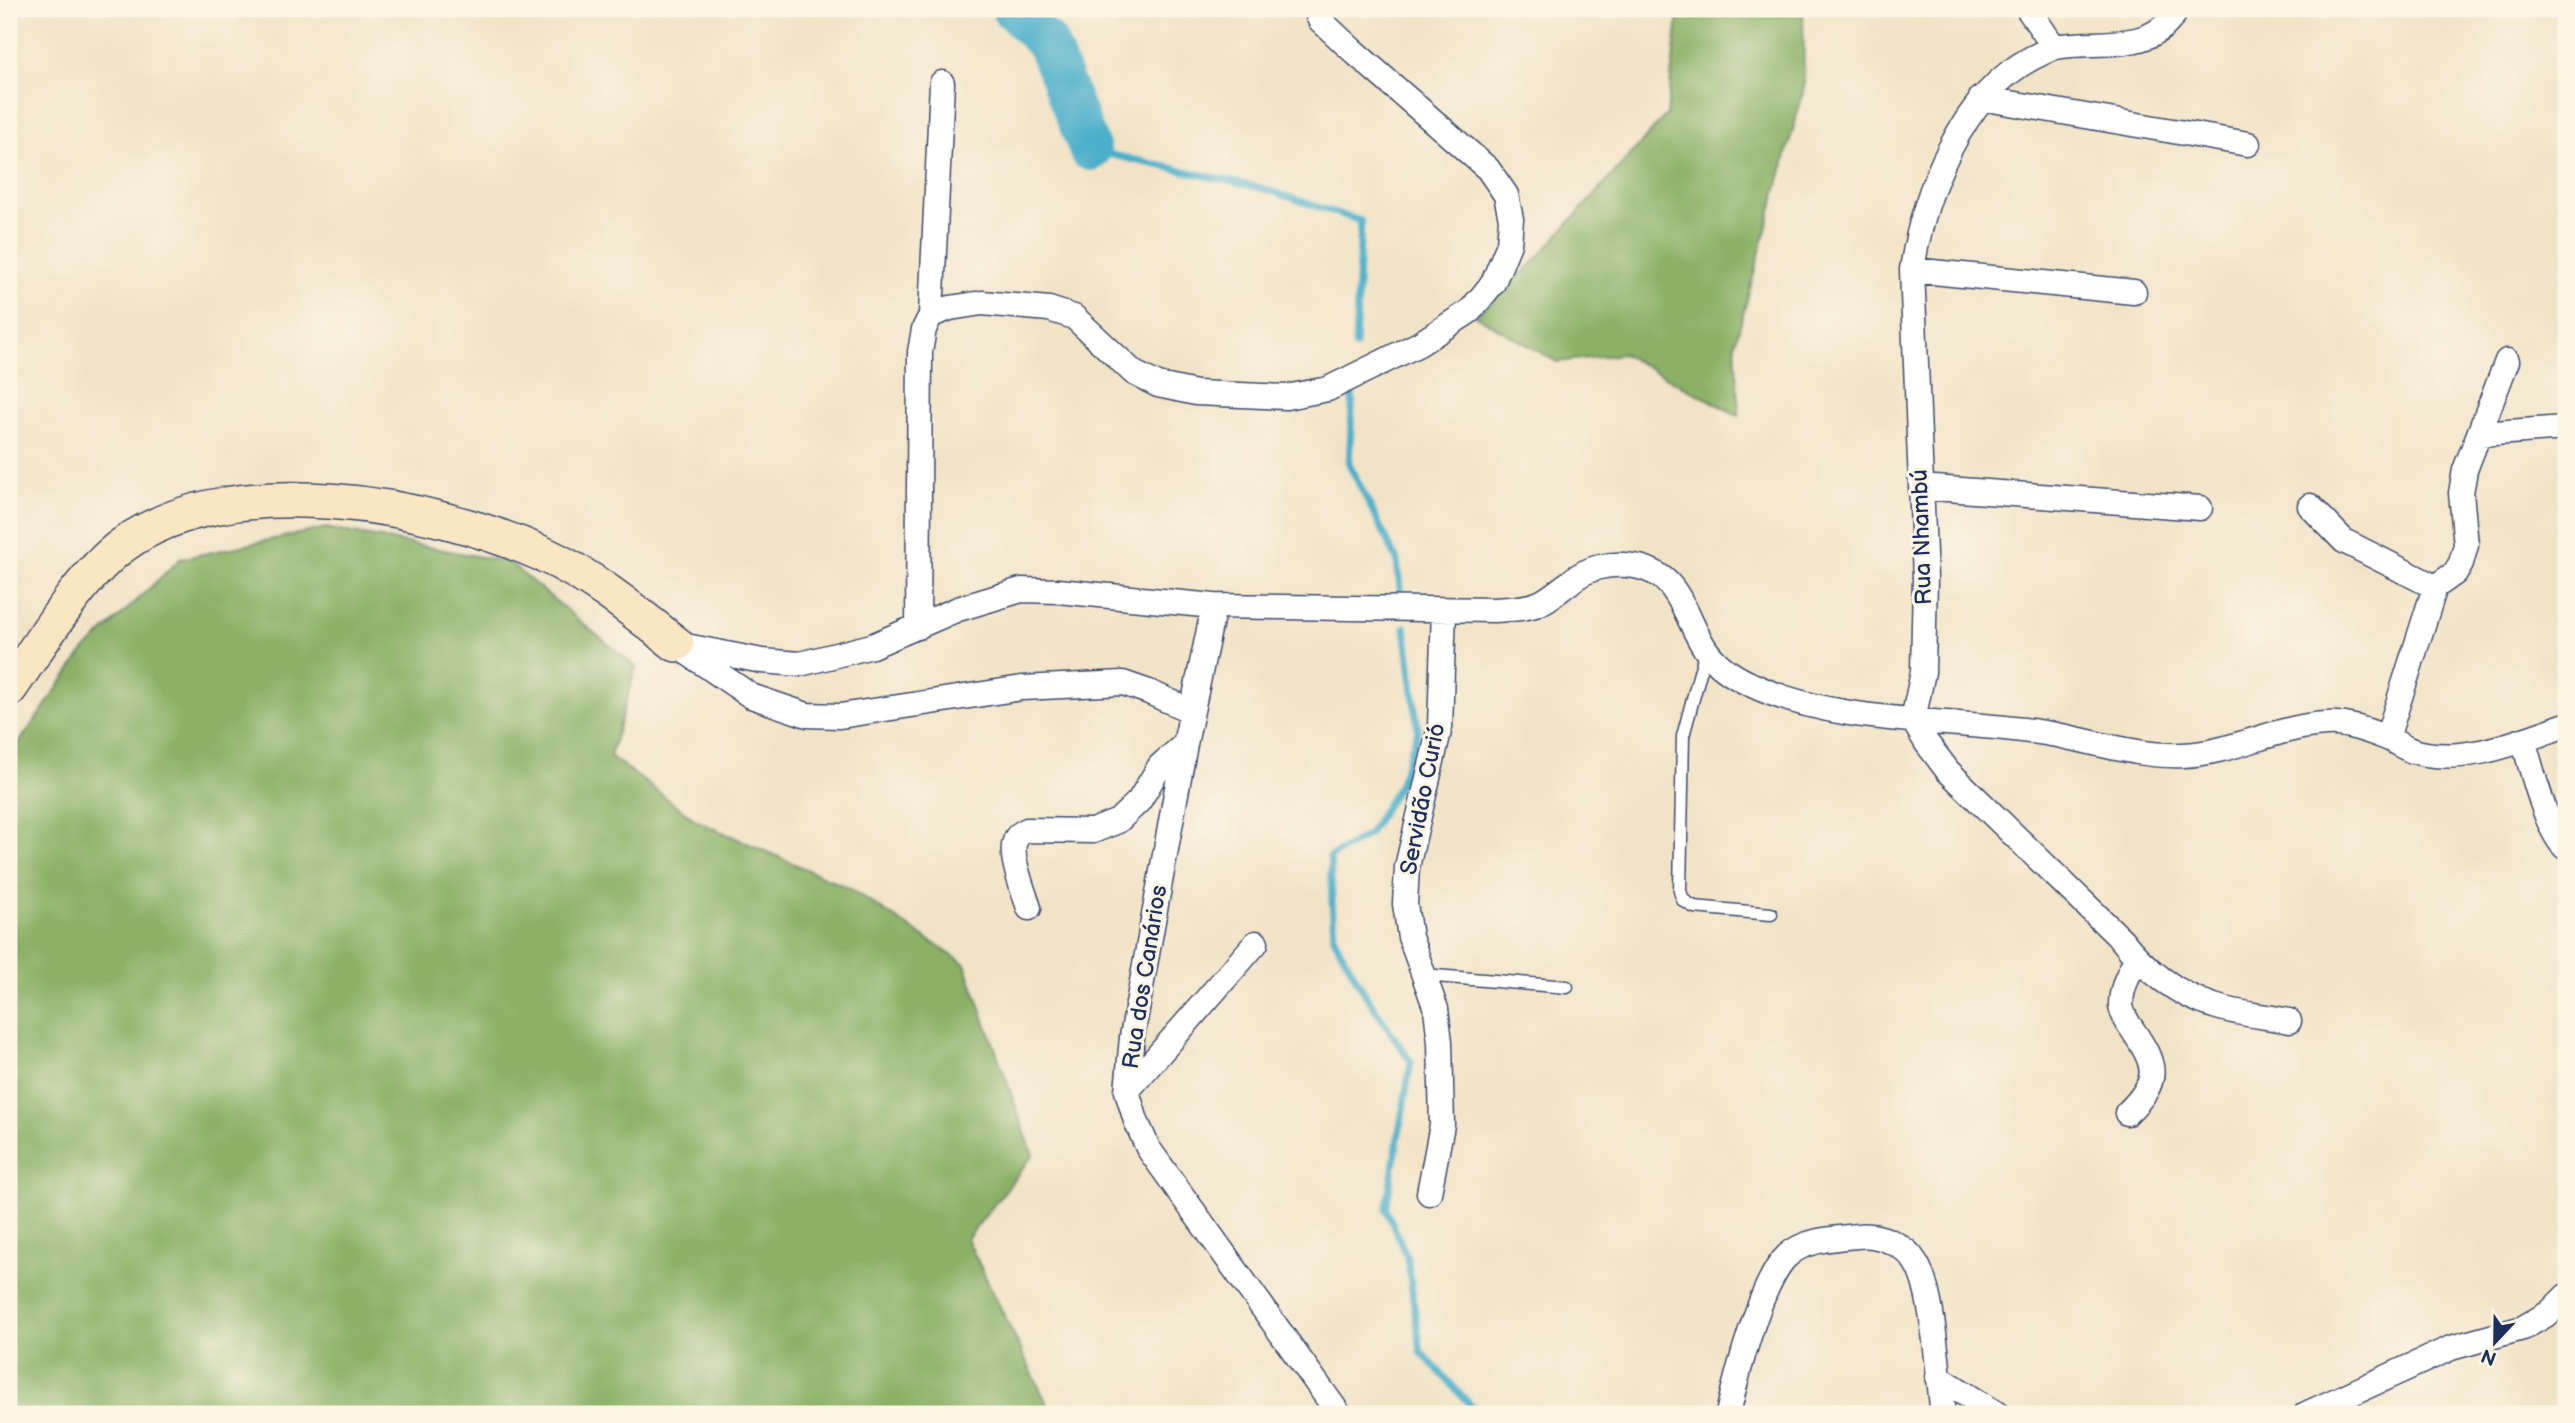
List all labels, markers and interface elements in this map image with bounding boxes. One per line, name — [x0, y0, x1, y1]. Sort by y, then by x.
street label: Rua Nhambú — [1906, 469, 1938, 605]
street label: Servidão Curió — [1395, 721, 1451, 877]
street label: Rua dos Canários — [1117, 883, 1173, 1071]
north arrow — [2460, 1308, 2530, 1378]
text: N — [2478, 1343, 2500, 1370]

